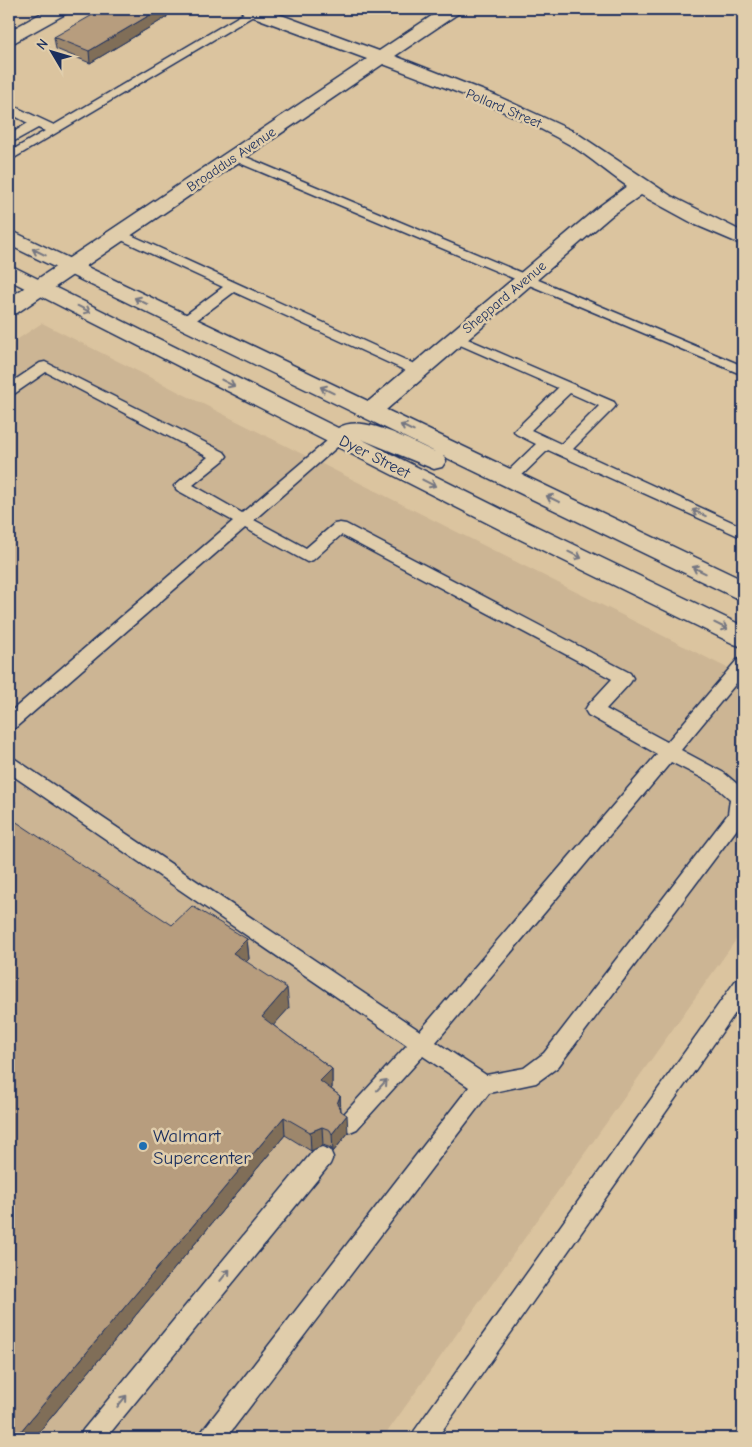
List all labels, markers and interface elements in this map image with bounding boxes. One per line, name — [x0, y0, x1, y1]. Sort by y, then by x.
north arrow — [28, 28, 78, 78]
text: N — [33, 35, 52, 53]
street label: Pollard Street — [464, 85, 545, 132]
street label: Broaddus Avenue — [184, 123, 279, 195]
one-way arrow — [32, 247, 47, 257]
street label: Sheppard Avenue — [459, 257, 550, 337]
one-way arrow — [134, 296, 149, 305]
one-way arrow — [76, 304, 91, 314]
one-way arrow — [221, 378, 236, 388]
one-way arrow — [319, 385, 334, 395]
one-way arrow — [400, 423, 415, 433]
street label: Dyer Street — [336, 431, 413, 483]
one-way arrow — [421, 479, 436, 489]
one-way arrow — [546, 494, 561, 503]
one-way arrow — [692, 508, 707, 517]
one-way arrow — [567, 551, 582, 561]
one-way arrow — [692, 565, 707, 574]
one-way arrow — [713, 622, 728, 632]
one-way arrow — [376, 1078, 388, 1091]
place label: Walmart Supercenter — [153, 1125, 251, 1169]
marker: Walmart Supercenter — [137, 1140, 149, 1152]
one-way arrow — [219, 1269, 230, 1282]
one-way arrow — [116, 1394, 127, 1407]

